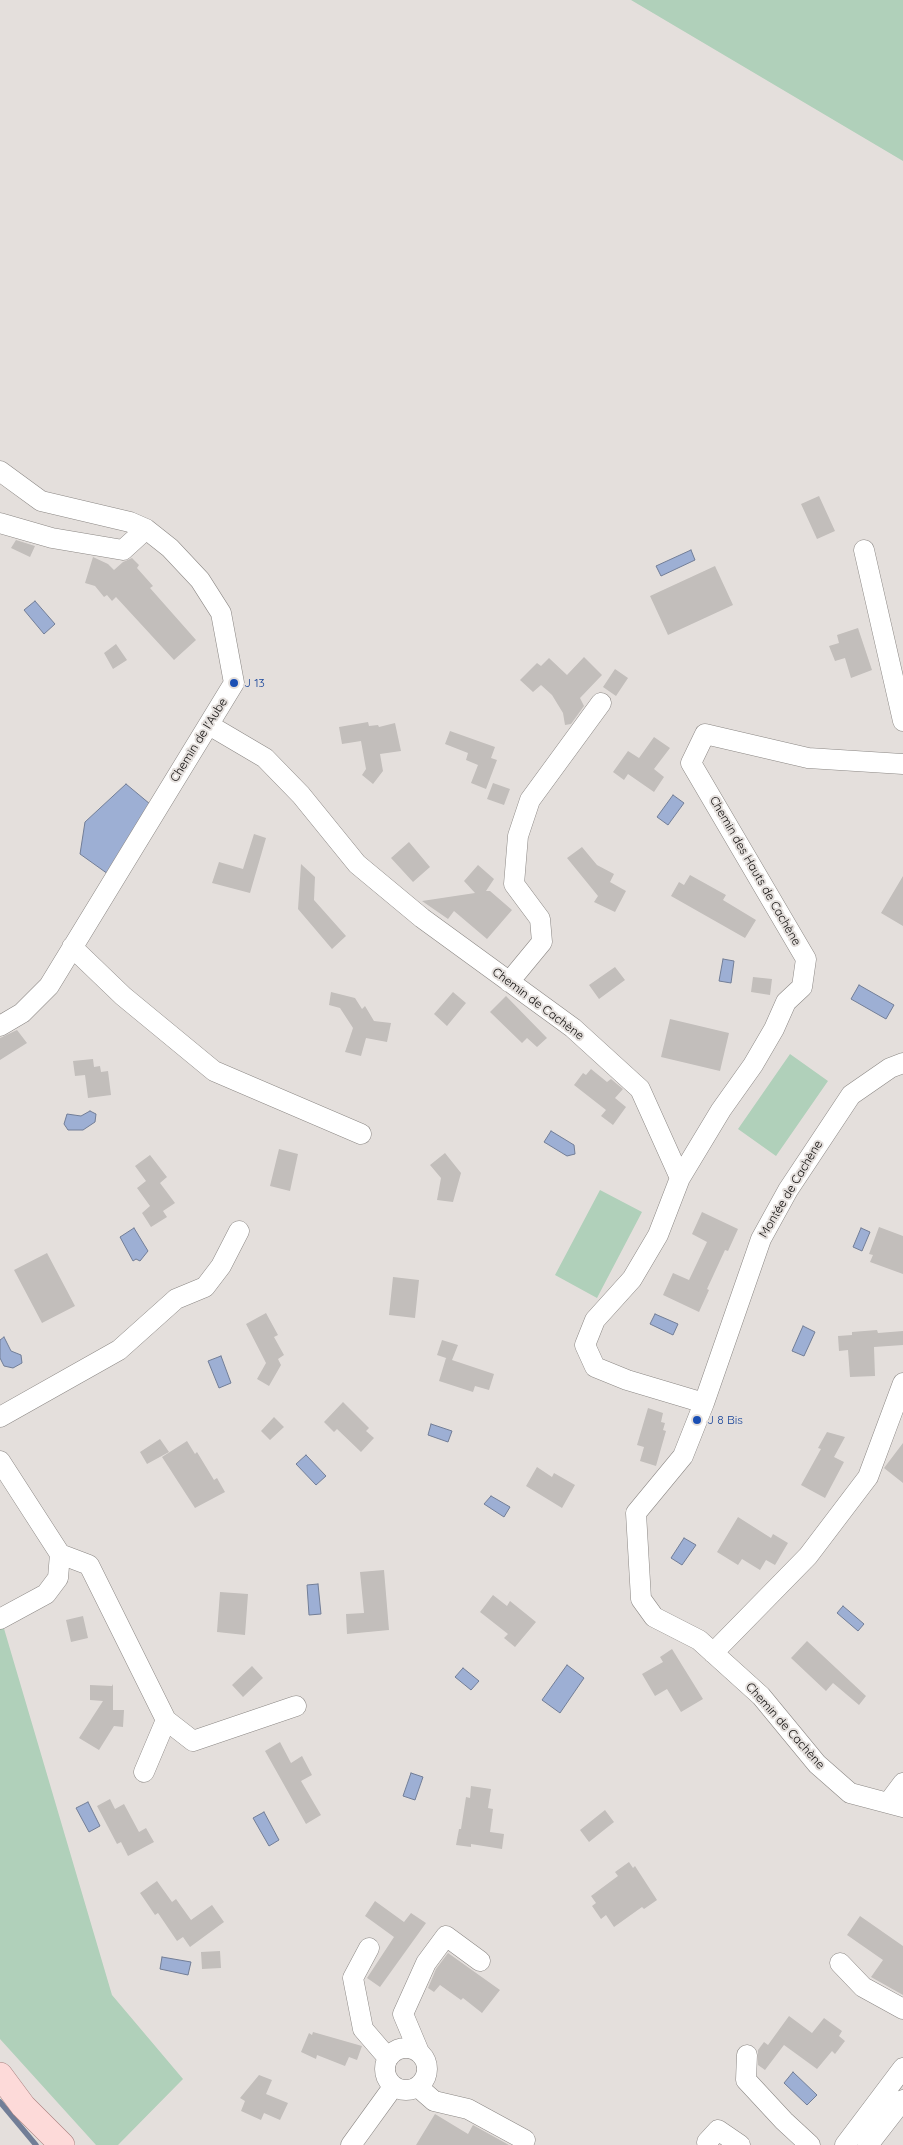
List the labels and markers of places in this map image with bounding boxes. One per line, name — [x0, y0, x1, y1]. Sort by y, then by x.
place label: J 13 — [244, 676, 265, 690]
marker: J 13 — [228, 677, 240, 689]
place label: J 8 Bis — [707, 1413, 743, 1427]
marker: J 8 Bis — [691, 1414, 703, 1426]

